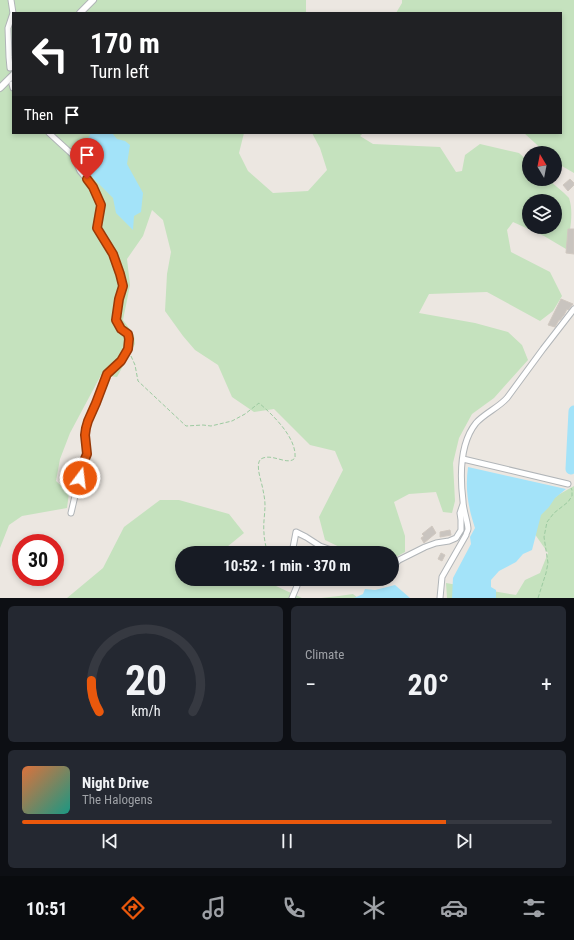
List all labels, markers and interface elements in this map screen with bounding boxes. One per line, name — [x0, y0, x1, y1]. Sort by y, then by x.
text: 170 m — [90, 27, 160, 60]
icon: left — [24, 28, 76, 80]
text: Turn left — [90, 61, 149, 82]
icon: arrive — [61, 104, 83, 126]
text: Then — [24, 106, 53, 124]
pin — [70, 138, 104, 179]
icon: arrive — [76, 144, 98, 166]
north arrow — [522, 146, 562, 186]
map controls — [522, 146, 562, 234]
button: layers — [522, 194, 562, 234]
position arrow — [59, 457, 101, 499]
speed limit sign: 30 — [12, 534, 64, 586]
text: 10:52 · 1 min · 370 m — [223, 557, 351, 575]
text: Climate — [305, 647, 344, 662]
text: 20 — [124, 656, 167, 705]
text: 20° — [408, 667, 450, 702]
text: − — [305, 672, 316, 697]
text: + — [541, 672, 552, 697]
text: km/h — [131, 703, 160, 719]
text: Night Drive — [82, 774, 149, 792]
text: The Halogens — [82, 792, 153, 807]
icon: previous — [99, 830, 121, 852]
icon: pause — [276, 830, 298, 852]
icon: next — [453, 830, 475, 852]
icon: directions — [119, 894, 147, 922]
icon: music — [200, 894, 228, 922]
icon: phone — [280, 894, 308, 922]
icon: climate — [360, 894, 388, 922]
icon: car — [440, 894, 468, 922]
icon: filters — [520, 894, 548, 922]
text: 10:51 — [26, 898, 67, 919]

